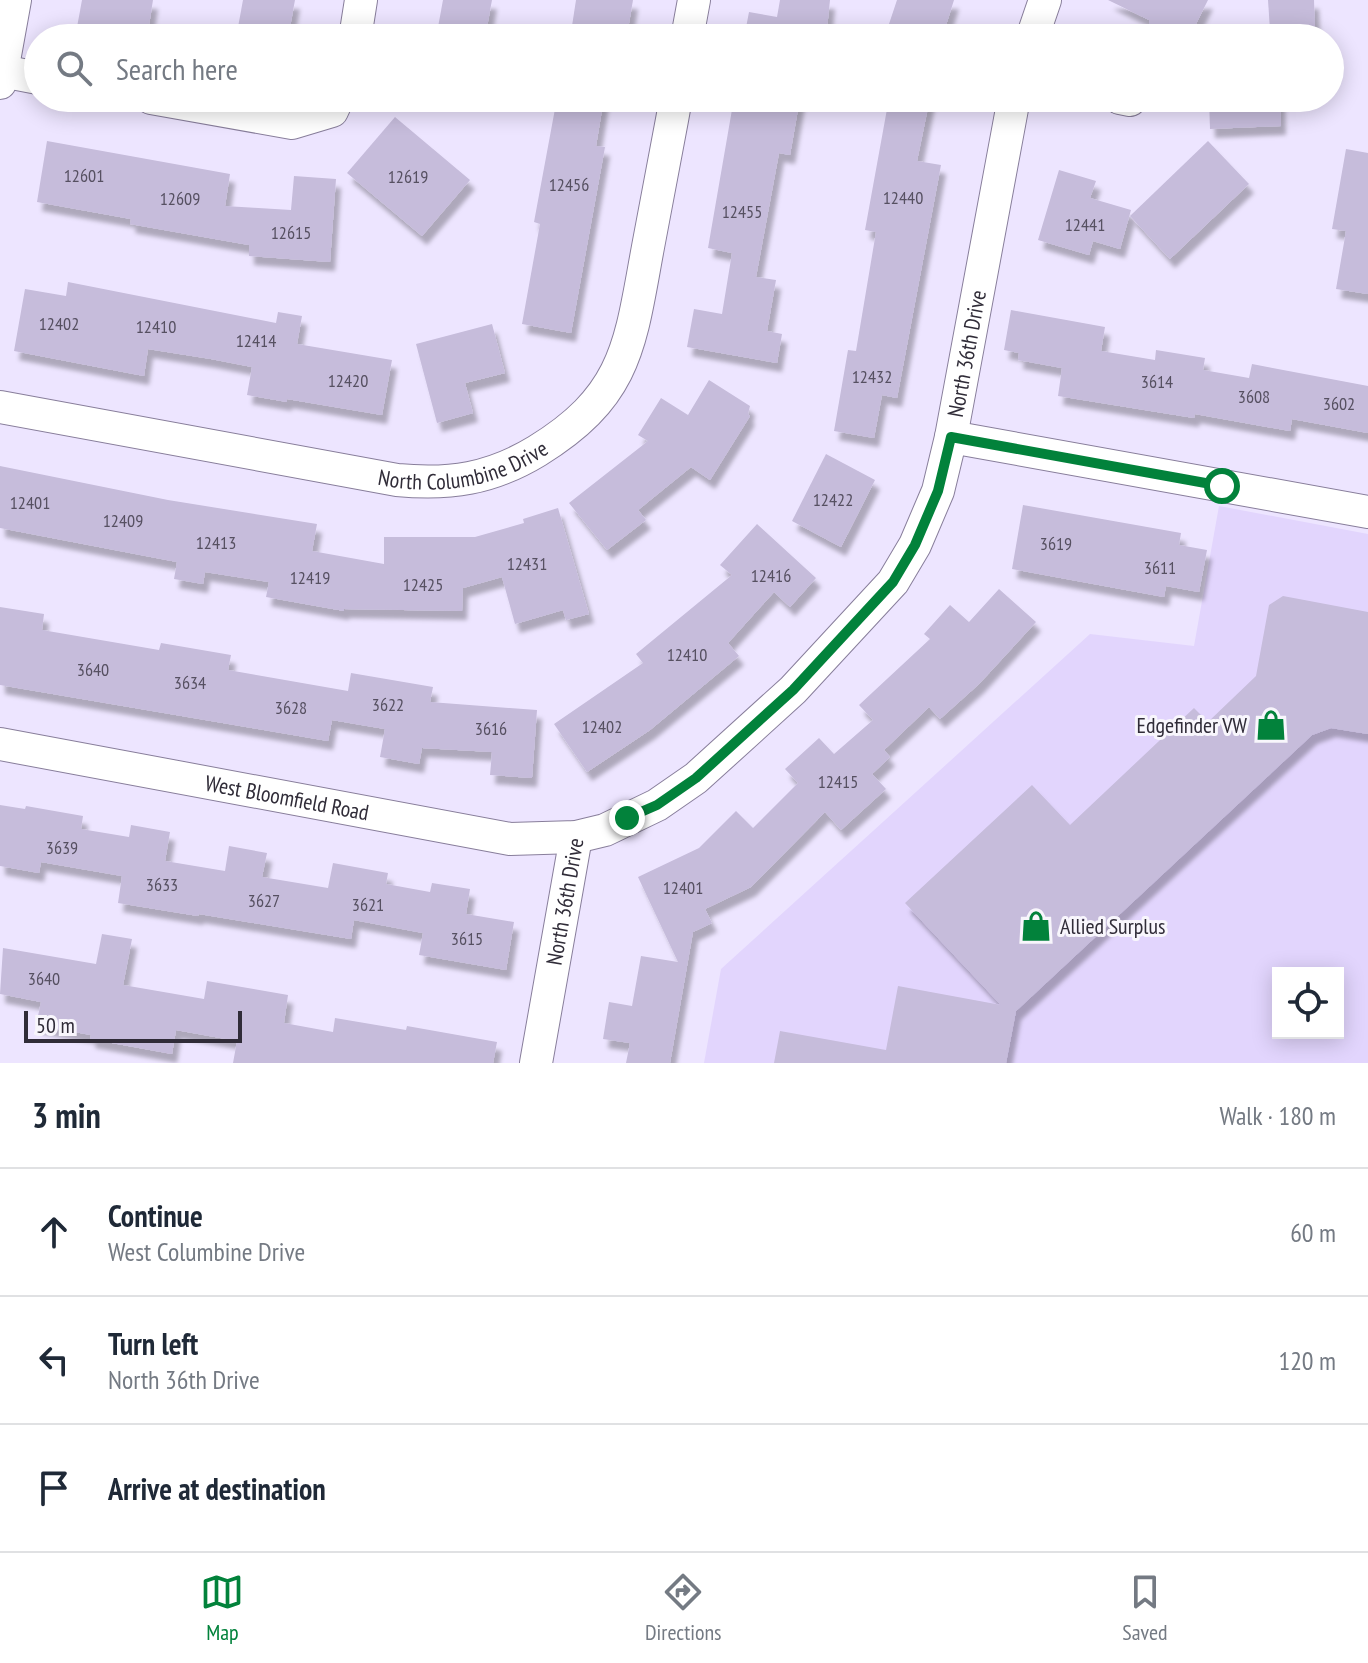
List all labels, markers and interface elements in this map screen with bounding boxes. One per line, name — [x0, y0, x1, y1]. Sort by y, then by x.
search box — [24, 24, 1344, 112]
icon: search — [52, 46, 96, 90]
text: Search here — [116, 49, 238, 88]
house number: 12601 — [64, 164, 104, 187]
house number: 12619 — [388, 165, 428, 188]
house number: 12456 — [549, 173, 589, 196]
house number: 12440 — [883, 186, 923, 209]
house number: 12609 — [160, 187, 200, 210]
house number: 12455 — [722, 200, 762, 223]
house number: 12441 — [1065, 213, 1105, 236]
house number: 12615 — [271, 221, 311, 244]
street label: North 36th Drive — [941, 288, 992, 419]
house number: 12402 — [39, 312, 79, 335]
house number: 12410 — [136, 315, 176, 338]
house number: 12414 — [236, 329, 276, 352]
house number: 12432 — [852, 365, 892, 388]
house number: 12420 — [328, 369, 368, 392]
house number: 3614 — [1141, 370, 1173, 393]
house number: 3608 — [1238, 385, 1270, 408]
house number: 3602 — [1323, 392, 1355, 415]
street label: North Columbine Drive — [376, 434, 553, 496]
route start — [1204, 468, 1240, 504]
house number: 12422 — [813, 488, 853, 511]
house number: 12401 — [10, 491, 50, 514]
house number: 12409 — [103, 509, 143, 532]
house number: 12413 — [196, 531, 236, 554]
house number: 3619 — [1040, 532, 1072, 555]
house number: 12431 — [507, 552, 547, 575]
house number: 3611 — [1144, 556, 1176, 579]
house number: 12416 — [751, 564, 791, 587]
house number: 12419 — [290, 566, 330, 589]
house number: 12425 — [403, 573, 443, 596]
house number: 12410 — [667, 643, 707, 666]
house number: 3640 — [77, 658, 109, 681]
house number: 3634 — [174, 671, 206, 694]
house number: 3622 — [372, 693, 404, 716]
house number: 3628 — [275, 696, 307, 719]
shop icon: Edgefinder VW — [1254, 708, 1288, 742]
place label: Edgefinder VW — [1137, 711, 1247, 739]
house number: 12402 — [582, 715, 622, 738]
house number: 3616 — [475, 717, 507, 740]
street label: West Bloomfield Road — [203, 769, 371, 826]
house number: 12415 — [818, 770, 858, 793]
route end — [609, 800, 645, 836]
house number: 3639 — [46, 836, 78, 859]
street label: North 36th Drive — [540, 836, 590, 967]
house number: 3633 — [146, 873, 178, 896]
house number: 12401 — [663, 876, 703, 899]
house number: 3627 — [248, 889, 280, 912]
house number: 3621 — [352, 893, 384, 916]
shop icon: Allied Surplus — [1019, 909, 1053, 943]
place label: Allied Surplus — [1060, 912, 1165, 940]
house number: 3615 — [451, 927, 483, 950]
house number: 3640 — [28, 967, 60, 990]
map controls — [1272, 967, 1344, 1039]
button: locate — [1272, 967, 1344, 1039]
scale bar — [24, 1007, 242, 1043]
text: 50 m — [36, 1011, 75, 1039]
text: 3 min — [32, 1093, 101, 1137]
text: Walk · 180 m — [1219, 1099, 1336, 1132]
text: Continue — [108, 1196, 203, 1235]
icon: ahead — [32, 1210, 76, 1254]
text: 60 m — [1290, 1216, 1336, 1249]
text: West Columbine Drive — [108, 1235, 305, 1268]
text: Turn left — [108, 1324, 198, 1363]
icon: left — [32, 1338, 76, 1382]
text: 120 m — [1278, 1344, 1336, 1377]
text: North 36th Drive — [108, 1363, 260, 1396]
icon: arrive — [32, 1466, 76, 1510]
text: Arrive at destination — [108, 1469, 326, 1508]
tab: Map — [200, 1570, 244, 1646]
tab: Directions — [645, 1570, 722, 1646]
tab: Saved — [1122, 1570, 1168, 1646]

